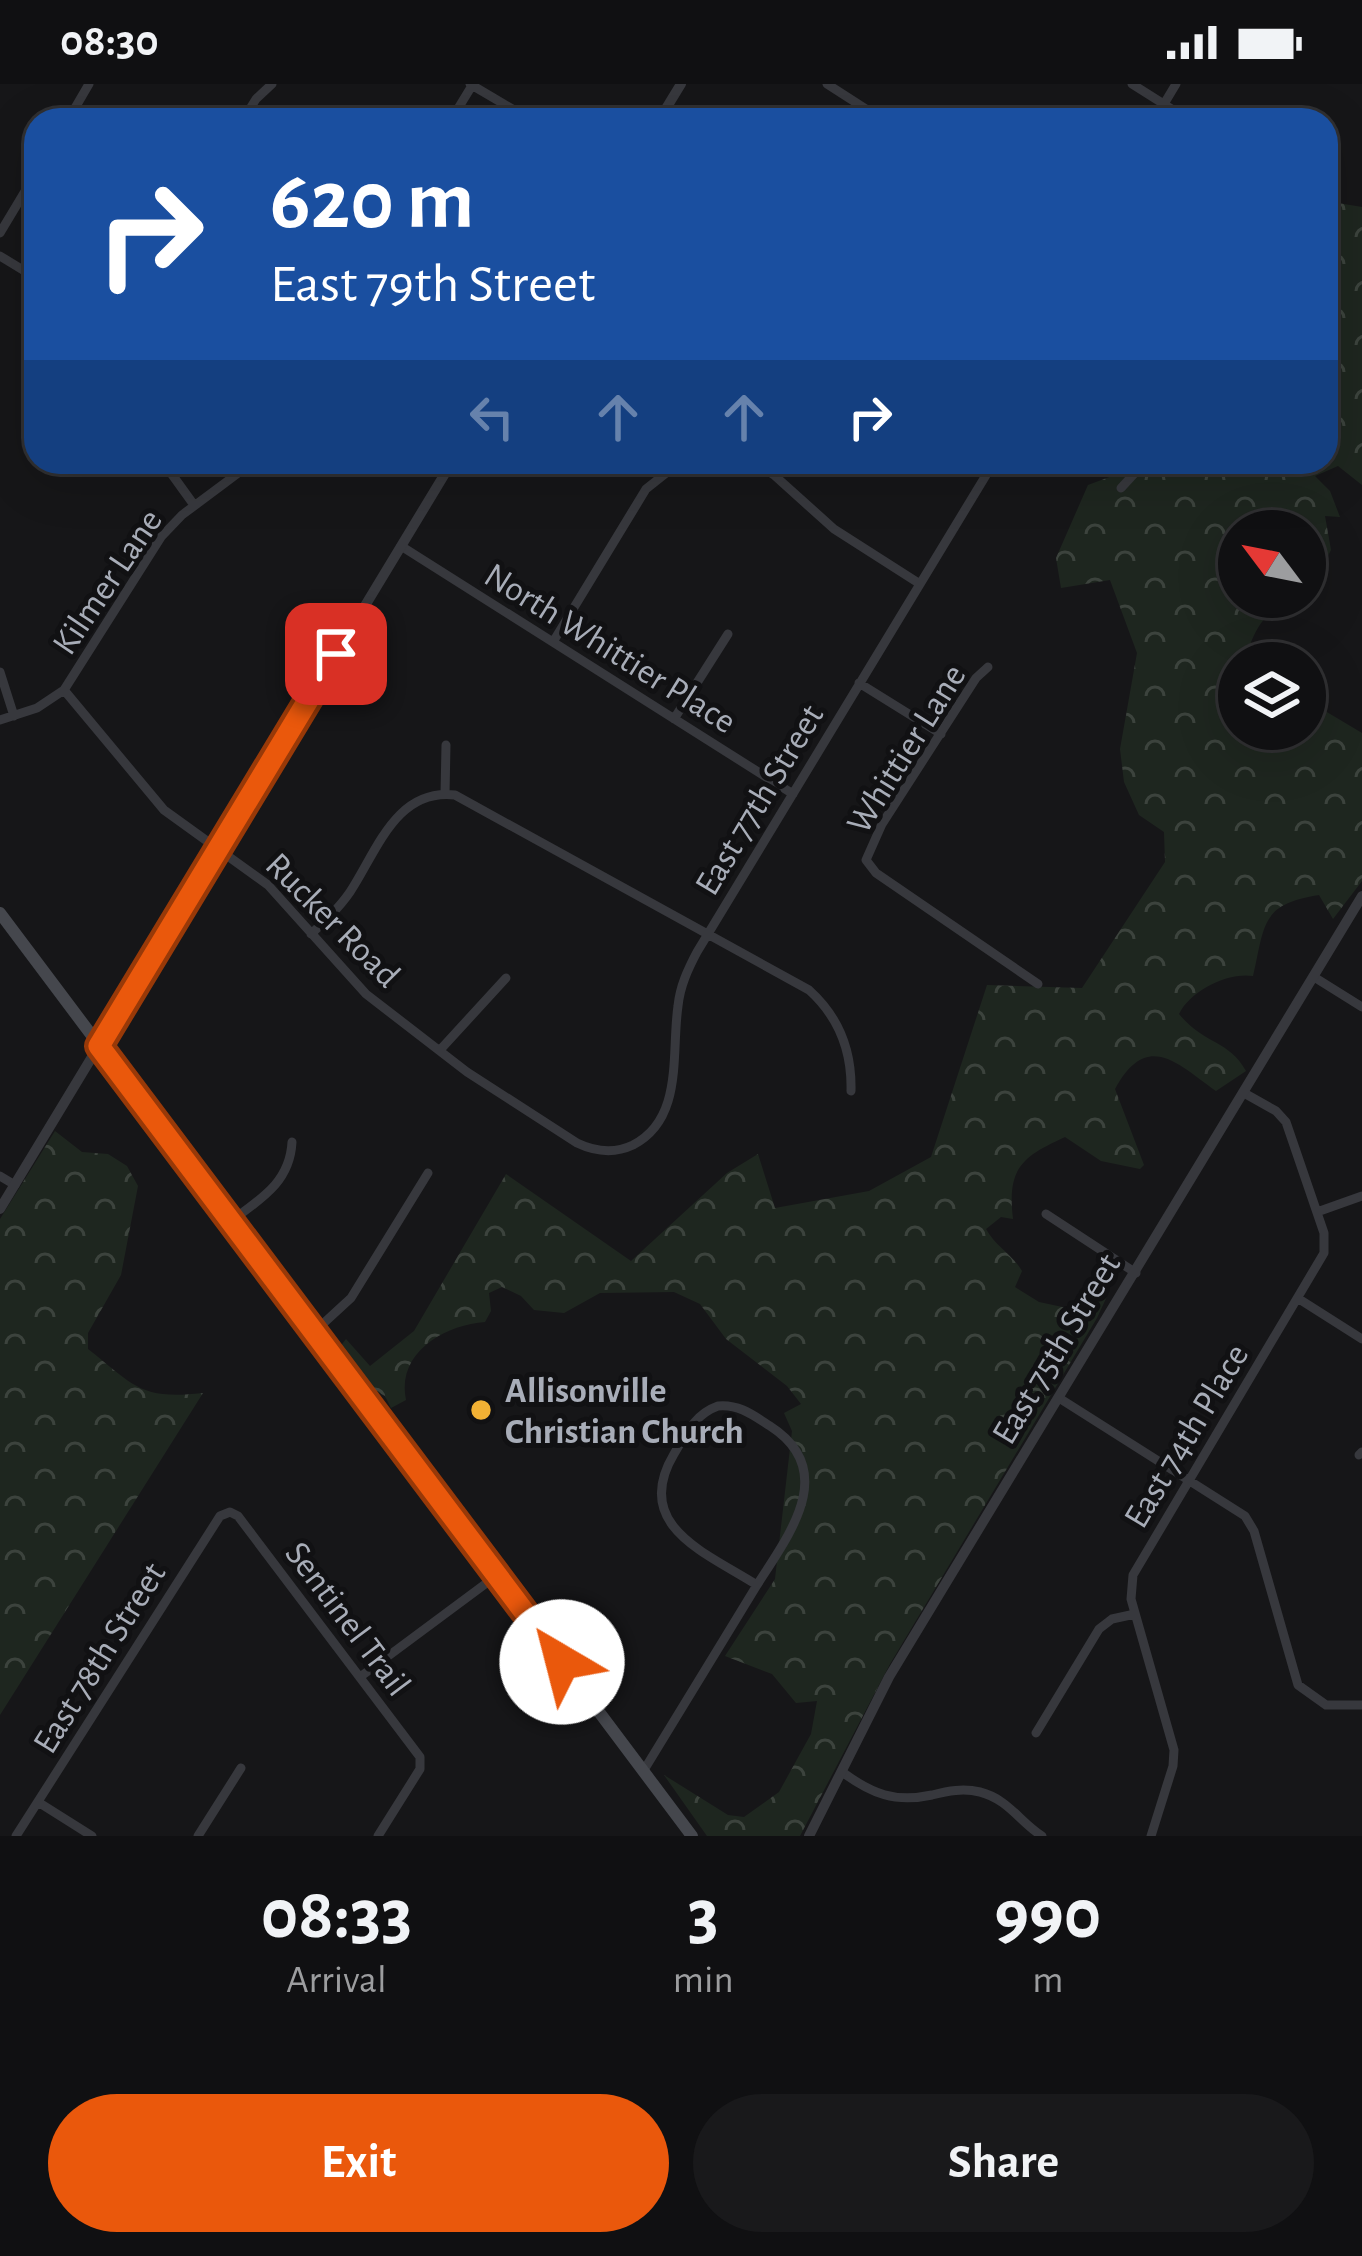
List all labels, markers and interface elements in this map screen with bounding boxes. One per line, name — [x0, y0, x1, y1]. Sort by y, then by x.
text: 08:30 — [60, 19, 159, 64]
icon: right — [72, 156, 228, 312]
text: 620 m — [270, 160, 474, 244]
text: East 79th Street — [270, 258, 595, 312]
icon: left — [459, 384, 525, 450]
icon: ahead — [585, 384, 651, 450]
icon: ahead — [711, 384, 777, 450]
icon: right — [837, 384, 903, 450]
street label: Kilmer Lane — [46, 503, 169, 661]
north arrow — [1218, 510, 1326, 618]
map controls — [1218, 510, 1326, 750]
street label: North Whittier Place — [478, 557, 742, 740]
pin — [285, 603, 387, 705]
icon: arrive — [303, 621, 369, 687]
button: layers — [1218, 642, 1326, 750]
street label: Whittier Lane — [841, 658, 973, 840]
street label: East 77th Street — [689, 698, 831, 901]
street label: Rucker Road — [259, 846, 407, 994]
street label: East 75th Street — [986, 1247, 1128, 1450]
street label: East 74th Place — [1118, 1338, 1255, 1534]
place label: Allisonville Christian Church — [505, 1373, 744, 1450]
marker: Allisonville Christian Church — [468, 1397, 494, 1423]
street label: Sentinel Trail — [278, 1536, 417, 1703]
street label: East 78th Street — [27, 1556, 173, 1760]
position arrow — [499, 1599, 625, 1725]
text: 08:33 — [261, 1879, 412, 1951]
text: 3 — [688, 1879, 719, 1951]
text: 990 — [994, 1879, 1101, 1951]
text: Arrival — [286, 1961, 387, 2000]
text: min — [673, 1961, 734, 2000]
text: m — [1032, 1961, 1063, 2000]
button: Exit — [48, 2094, 669, 2232]
button: Share — [693, 2094, 1314, 2232]

